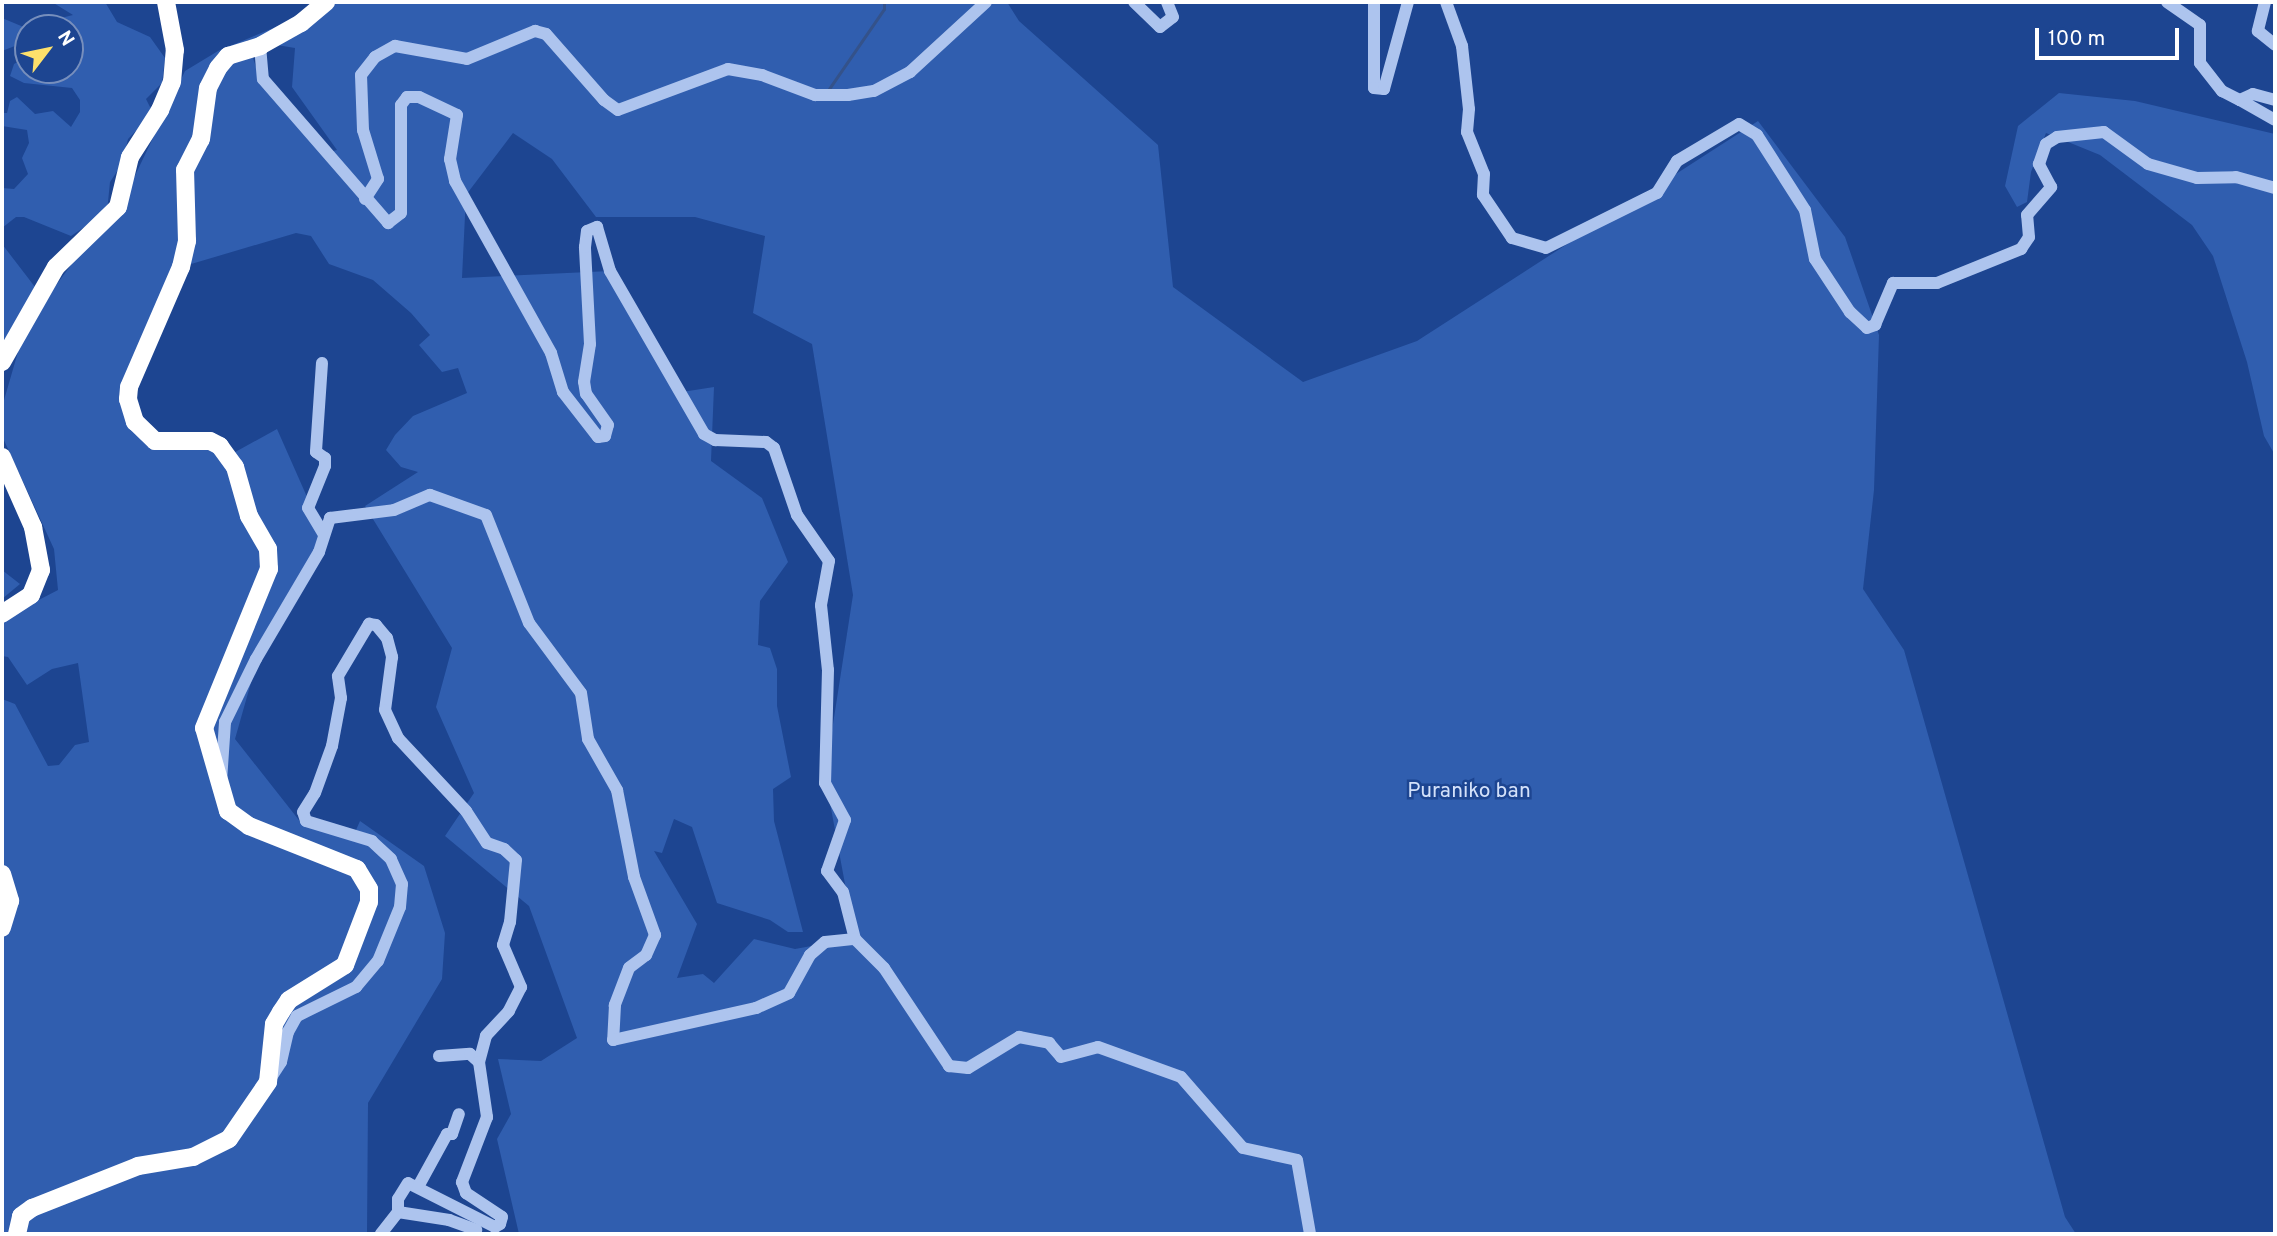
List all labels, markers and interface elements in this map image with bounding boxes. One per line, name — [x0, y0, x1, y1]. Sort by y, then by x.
north arrow — [14, 14, 84, 84]
scale bar — [2039, 14, 2182, 58]
text: 100 m — [2048, 26, 2105, 53]
text: N — [51, 27, 79, 51]
park label: Puraniko ban — [1407, 779, 1531, 805]

